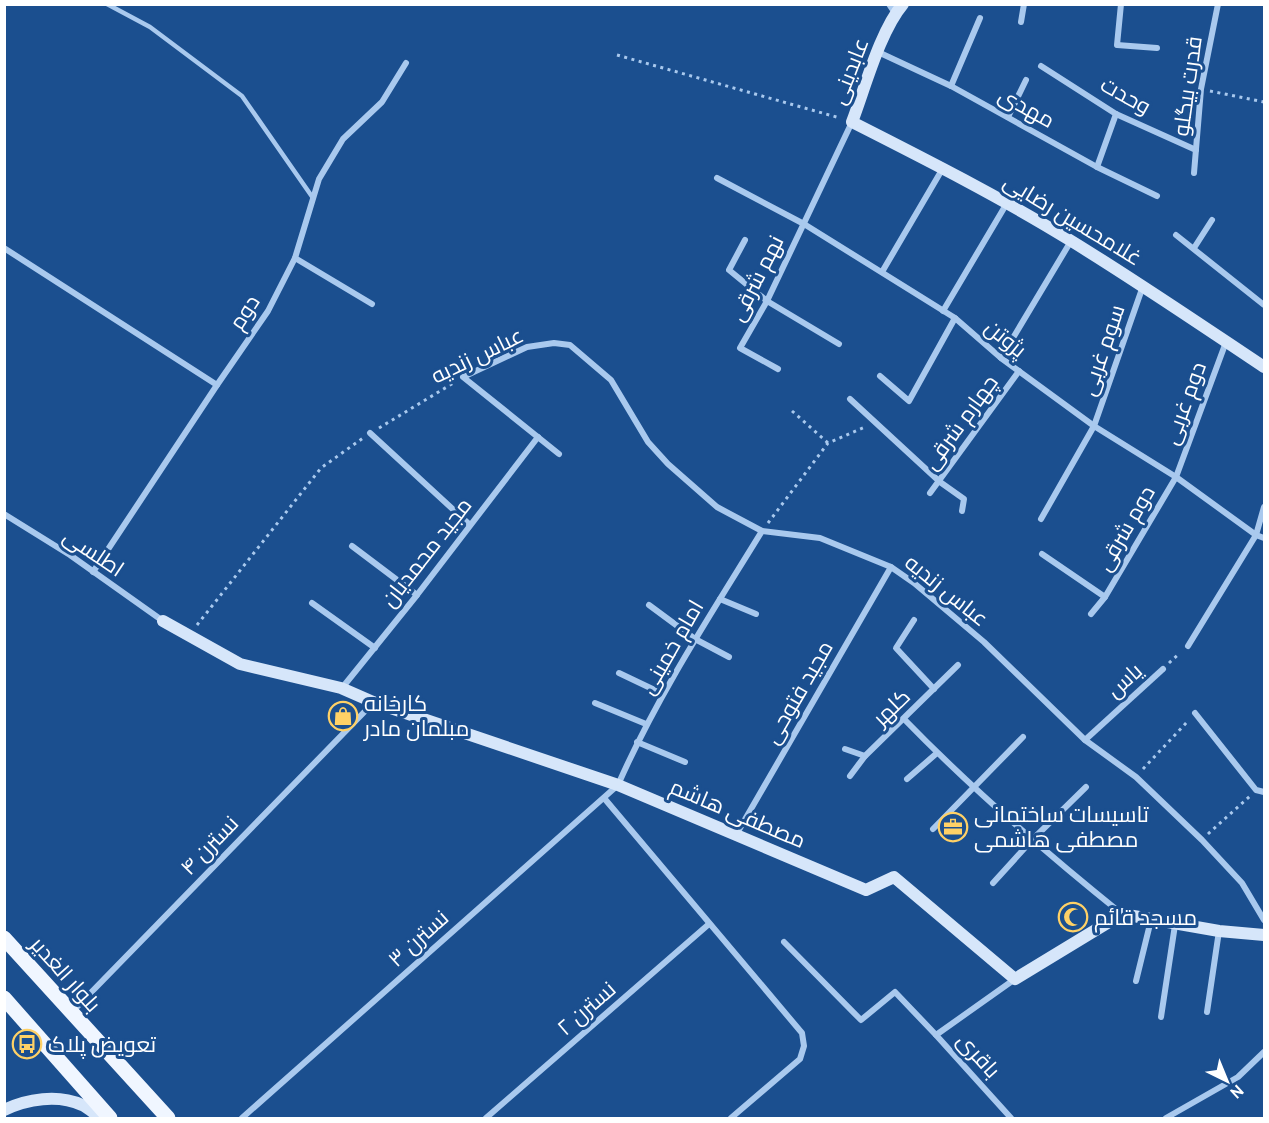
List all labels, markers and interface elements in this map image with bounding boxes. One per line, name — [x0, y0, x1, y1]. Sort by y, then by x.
street label: عابدینی — [825, 34, 874, 108]
street label: قدرت بیگلو — [1167, 34, 1208, 138]
street label: وحدت — [1096, 71, 1156, 120]
street label: مهدی — [994, 81, 1060, 134]
street label: غلامحسین رضایی — [999, 168, 1147, 271]
street label: نهم شرقی — [723, 231, 791, 327]
street label: دوم — [223, 290, 267, 336]
street label: سوم غربی — [1074, 301, 1133, 400]
street label: پژوتن — [979, 314, 1032, 364]
street label: عباس زندیه — [427, 321, 528, 389]
street label: دوم غربی — [1157, 358, 1214, 449]
street label: چهارم شرقی — [917, 370, 1005, 476]
street label: دوم شرقی — [1090, 481, 1162, 577]
street label: مجید محمدیان — [375, 492, 478, 612]
street label: اطلسی — [58, 522, 129, 582]
street label: عباس زندیه — [899, 549, 994, 632]
street label: امام خمینی — [634, 595, 711, 700]
street label: مجید فتوحی — [758, 636, 839, 749]
street label: یاس — [1101, 657, 1148, 703]
street label: کلهر — [866, 683, 916, 733]
place label: کارخانه مبلمان مادر — [362, 690, 469, 742]
shop icon: کارخانه مبلمان مادر — [327, 700, 359, 732]
street label: مصطفی هاشم — [665, 773, 810, 856]
place label: تاسیسات ساختمانی مصطفی هاشمی — [974, 801, 1149, 853]
street label: نسترن ۴ — [175, 810, 244, 881]
office icon: تاسیسات ساختمانی مصطفی هاشمی — [937, 811, 969, 843]
mosque icon: مسجد قائم — [1057, 901, 1089, 933]
street label: نسترن ۳ — [382, 904, 454, 973]
place label: مسجد قائم — [1094, 904, 1197, 933]
street label: بلوار الغدیر — [23, 930, 107, 1018]
street label: نسترن ۲ — [551, 976, 621, 1041]
street label: باقری — [951, 1027, 1006, 1084]
bus stop icon: تعویض پلاک — [11, 1028, 43, 1060]
place label: تعویض پلاک — [48, 1031, 156, 1059]
north arrow — [1197, 1051, 1257, 1111]
text: N — [1226, 1081, 1248, 1102]

